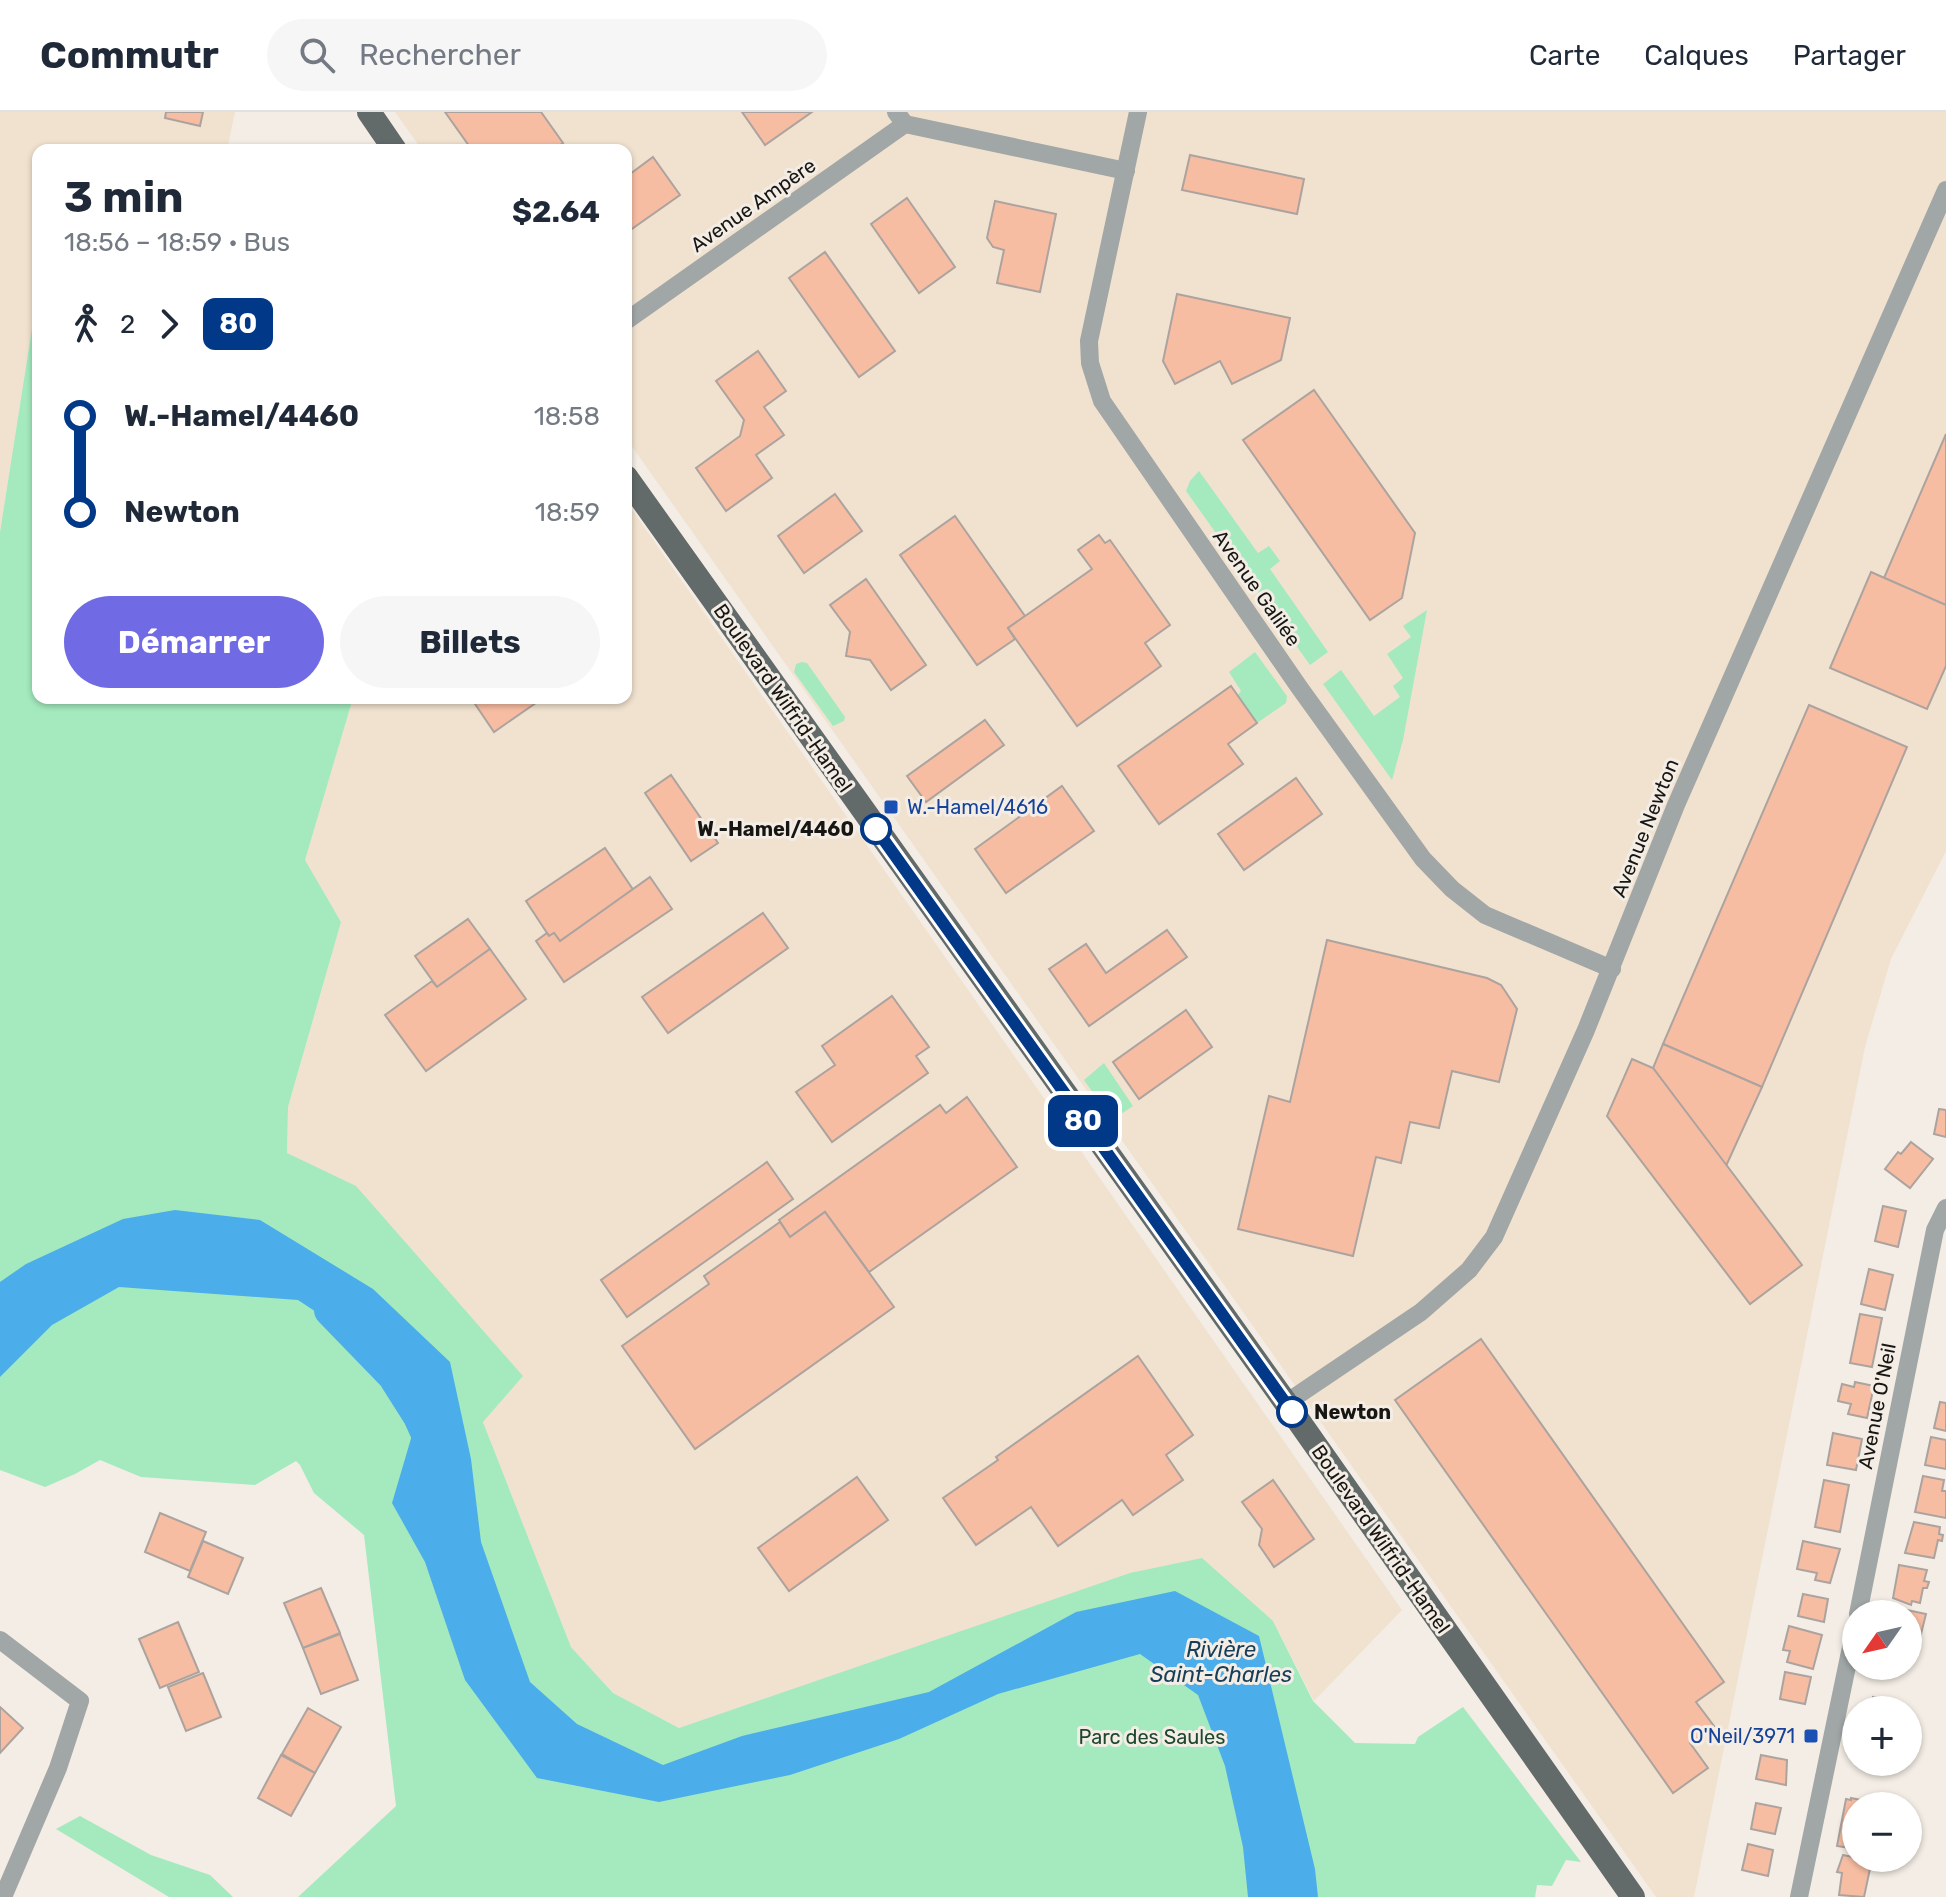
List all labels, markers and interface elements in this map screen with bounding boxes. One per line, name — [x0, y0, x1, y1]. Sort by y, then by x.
search box — [267, 19, 827, 91]
text: Commutr — [40, 32, 219, 78]
icon: search — [295, 33, 339, 77]
text: Rechercher — [359, 37, 521, 73]
text: Carte — [1529, 39, 1600, 72]
text: Calques — [1644, 39, 1749, 72]
text: Partager — [1793, 39, 1906, 72]
street label: Avenue Ampère — [686, 153, 820, 257]
text: 3 min — [64, 171, 184, 223]
text: $2.64 — [512, 194, 600, 230]
text: 18:56 – 18:59 · Bus — [64, 227, 290, 258]
icon: walk — [64, 302, 108, 346]
icon: forward — [147, 302, 191, 346]
text: 80 — [219, 307, 257, 340]
text: 2 — [120, 309, 135, 340]
text: W.-Hamel/4460 — [124, 398, 359, 434]
text: 18:58 — [534, 401, 600, 432]
text: Newton — [124, 494, 240, 530]
text: 18:59 — [535, 497, 600, 528]
street label: Avenue Galilée — [1208, 525, 1306, 651]
button: Démarrer — [64, 596, 324, 688]
button: Billets — [340, 596, 600, 688]
street label: Boulevard Wilfrid-Hamel — [709, 599, 857, 797]
street label: Avenue Newton — [1606, 755, 1684, 901]
place label: W.-Hamel/4616 — [907, 795, 1048, 819]
marker: W.-Hamel/4616 — [882, 798, 900, 816]
marker: W.-Hamel/4460 — [861, 814, 891, 844]
place label: W.-Hamel/4460 — [697, 817, 854, 841]
line badge: 80 — [1047, 1095, 1119, 1147]
text: 80 — [1064, 1104, 1102, 1137]
street label: Avenue O'Neil — [1853, 1341, 1901, 1471]
marker: Newton — [1277, 1397, 1307, 1427]
place label: Newton — [1314, 1400, 1391, 1424]
street label: Boulevard Wilfrid-Hamel — [1307, 1440, 1455, 1638]
north arrow — [1842, 1600, 1922, 1680]
map controls — [1842, 1600, 1922, 1872]
water label: Rivière Saint-Charles — [1150, 1636, 1292, 1688]
button: + — [1842, 1696, 1922, 1776]
place label: O'Neil/3971 — [1690, 1724, 1795, 1748]
park label: Parc des Saules — [1078, 1725, 1226, 1749]
marker: O'Neil/3971 — [1802, 1727, 1820, 1745]
button: − — [1842, 1792, 1922, 1872]

